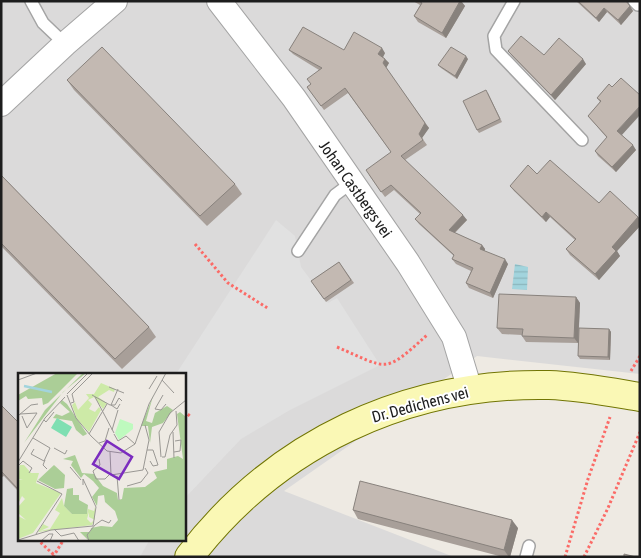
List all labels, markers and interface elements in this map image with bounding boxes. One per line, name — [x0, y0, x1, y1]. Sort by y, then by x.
street label: Johan Castbergs vei — [315, 137, 396, 241]
inset map — [18, 373, 185, 540]
street label: Dr. Dedichens vei — [370, 382, 470, 426]

